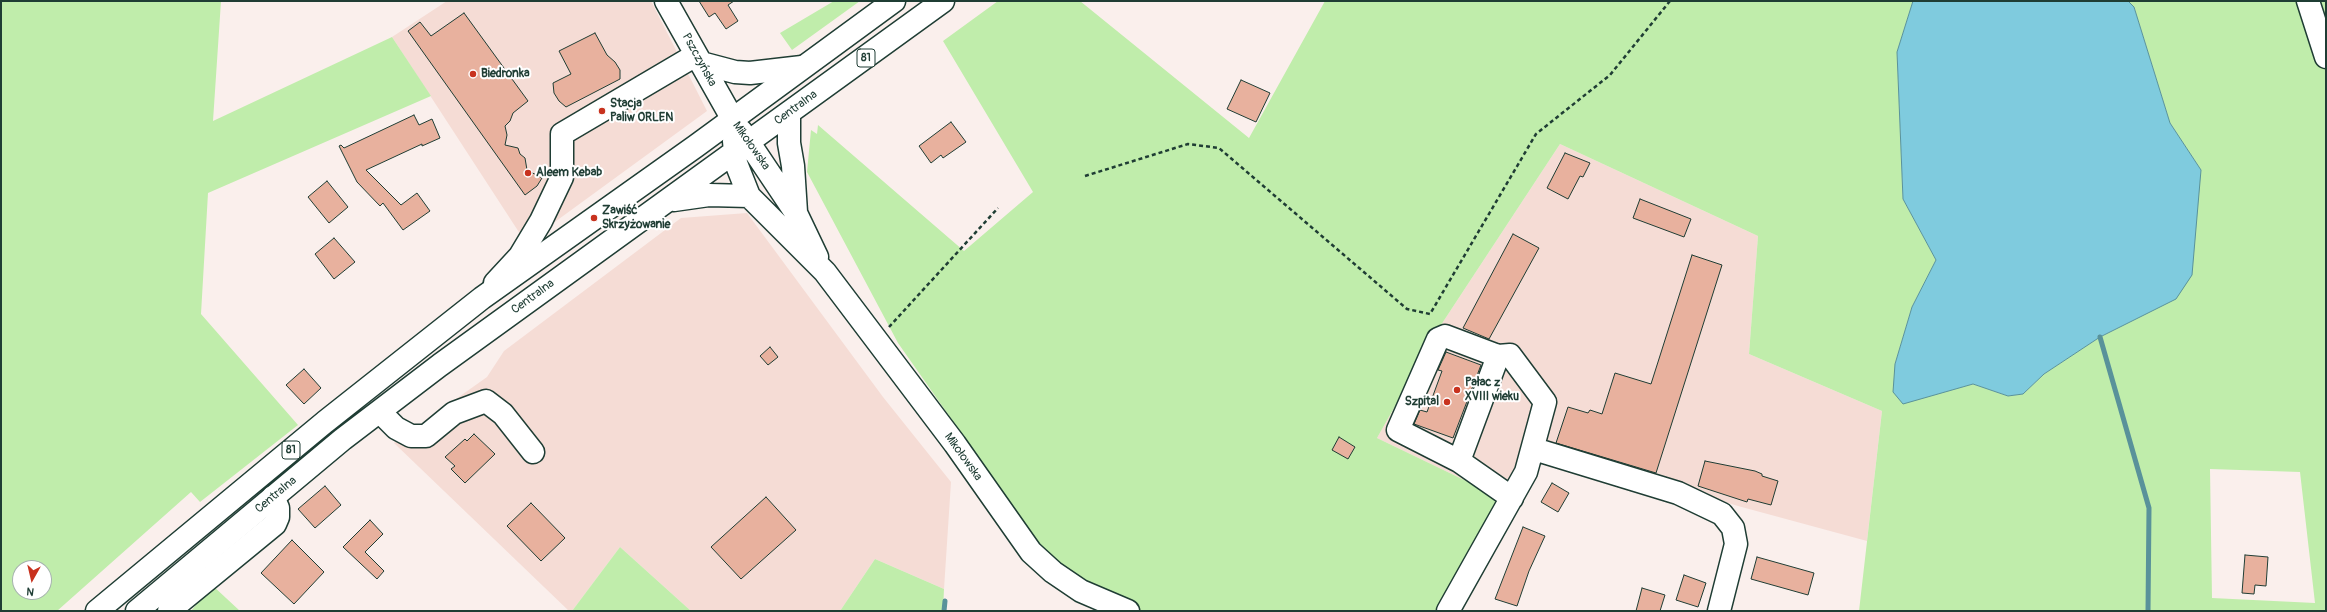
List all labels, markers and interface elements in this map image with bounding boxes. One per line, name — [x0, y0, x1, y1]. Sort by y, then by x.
street label: Pszczyńska — [679, 31, 719, 89]
road number: 81 — [857, 49, 875, 67]
place label: Biedronka — [481, 67, 529, 81]
marker: Biedronka — [468, 69, 478, 79]
street label: Centralna — [772, 88, 820, 128]
place label: Stacja Paliw ORLEN — [610, 97, 673, 125]
marker: Stacja Paliw ORLEN — [597, 106, 607, 116]
street label: Mikołowska — [729, 119, 773, 173]
place label: Aleem Kebab — [536, 166, 602, 180]
marker: Aleem Kebab — [523, 168, 533, 178]
place label: Zawiść Skrzyżowanie — [602, 204, 670, 232]
marker: Zawiść Skrzyżowanie — [589, 213, 599, 223]
street label: Centralna — [509, 277, 557, 317]
place label: Pałac z XVIII wieku — [1465, 376, 1519, 404]
marker: Pałac z XVIII wieku — [1452, 385, 1462, 395]
place label: Szpital — [1405, 395, 1439, 409]
marker: Szpital — [1442, 397, 1452, 407]
street label: Mikołowska — [941, 430, 985, 484]
road number: 81 — [282, 441, 300, 459]
street label: Centralna — [252, 474, 300, 516]
north arrow — [12, 560, 52, 600]
text: N — [26, 584, 35, 598]

